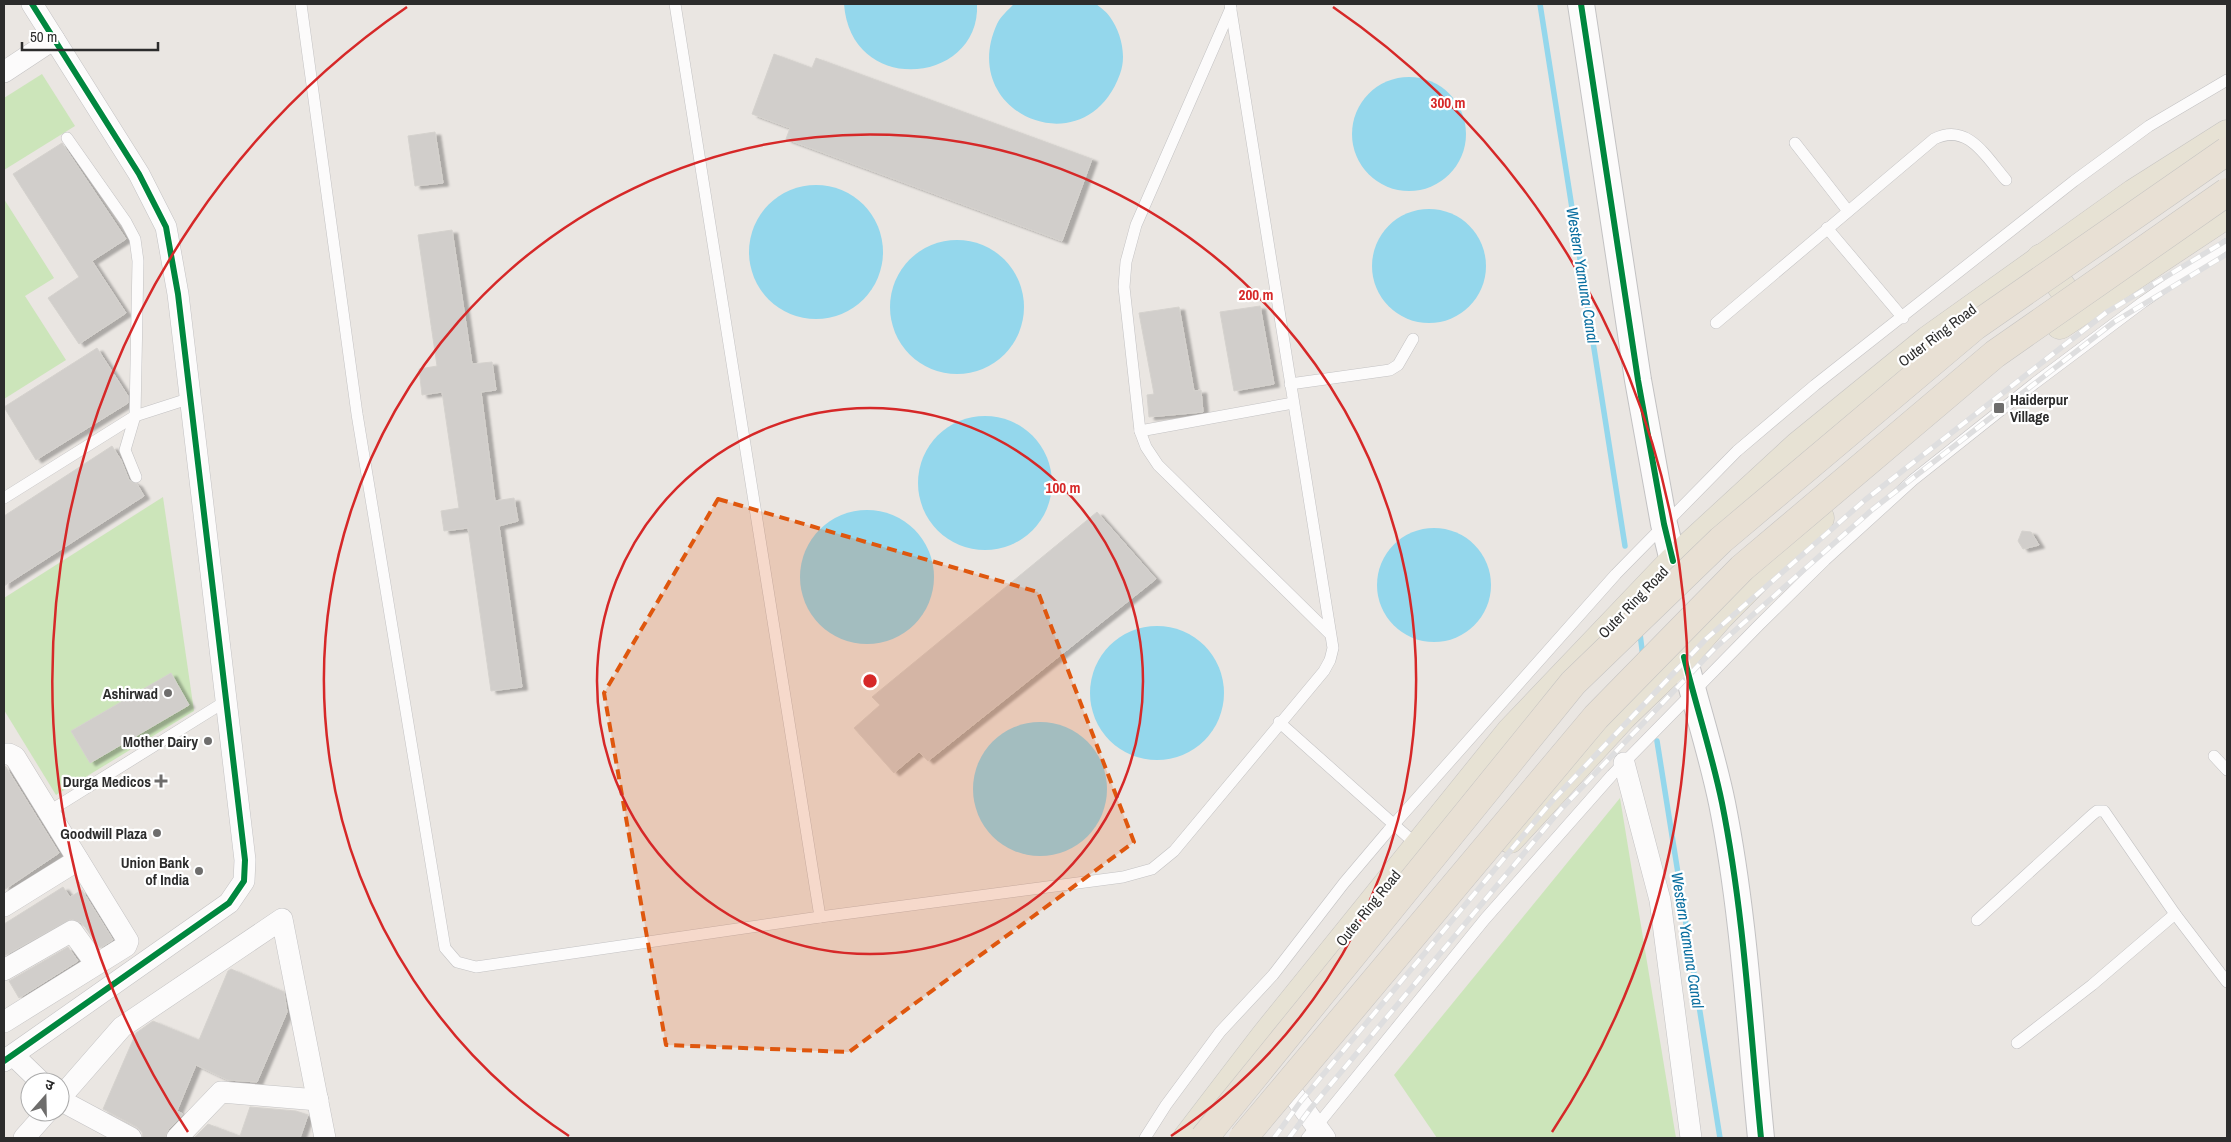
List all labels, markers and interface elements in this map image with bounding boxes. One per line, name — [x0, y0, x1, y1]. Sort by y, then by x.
scale bar — [22, 20, 159, 52]
text: 50 m — [30, 26, 57, 47]
text: 300 m — [1431, 92, 1465, 113]
water label: Western Yamuna Canal — [1561, 205, 1605, 346]
text: 200 m — [1239, 284, 1273, 305]
street label: Outer Ring Road — [1894, 299, 1980, 371]
place label: Haiderpur Village — [2010, 389, 2068, 427]
marker: Haiderpur Village — [1992, 401, 2006, 415]
text: 100 m — [1046, 477, 1080, 498]
street label: Outer Ring Road — [1593, 561, 1673, 643]
centre of rings — [861, 672, 879, 690]
place label: Ashirwad — [103, 683, 158, 704]
marker: Ashirwad — [162, 687, 174, 699]
place label: Mother Dairy — [123, 731, 198, 752]
marker: Mother Dairy — [202, 735, 214, 747]
place label: Durga Medicos — [63, 771, 151, 792]
marker: Durga Medicos — [155, 775, 167, 787]
place label: Goodwill Plaza — [60, 823, 147, 844]
marker: Goodwill Plaza — [151, 827, 163, 839]
place label: Union Bank of India — [121, 852, 189, 890]
marker: Union Bank of India — [193, 865, 205, 877]
street label: Outer Ring Road — [1331, 865, 1405, 951]
water label: Western Yamuna Canal — [1666, 870, 1710, 1011]
north arrow — [20, 1072, 70, 1122]
text: उ — [43, 1075, 57, 1095]

